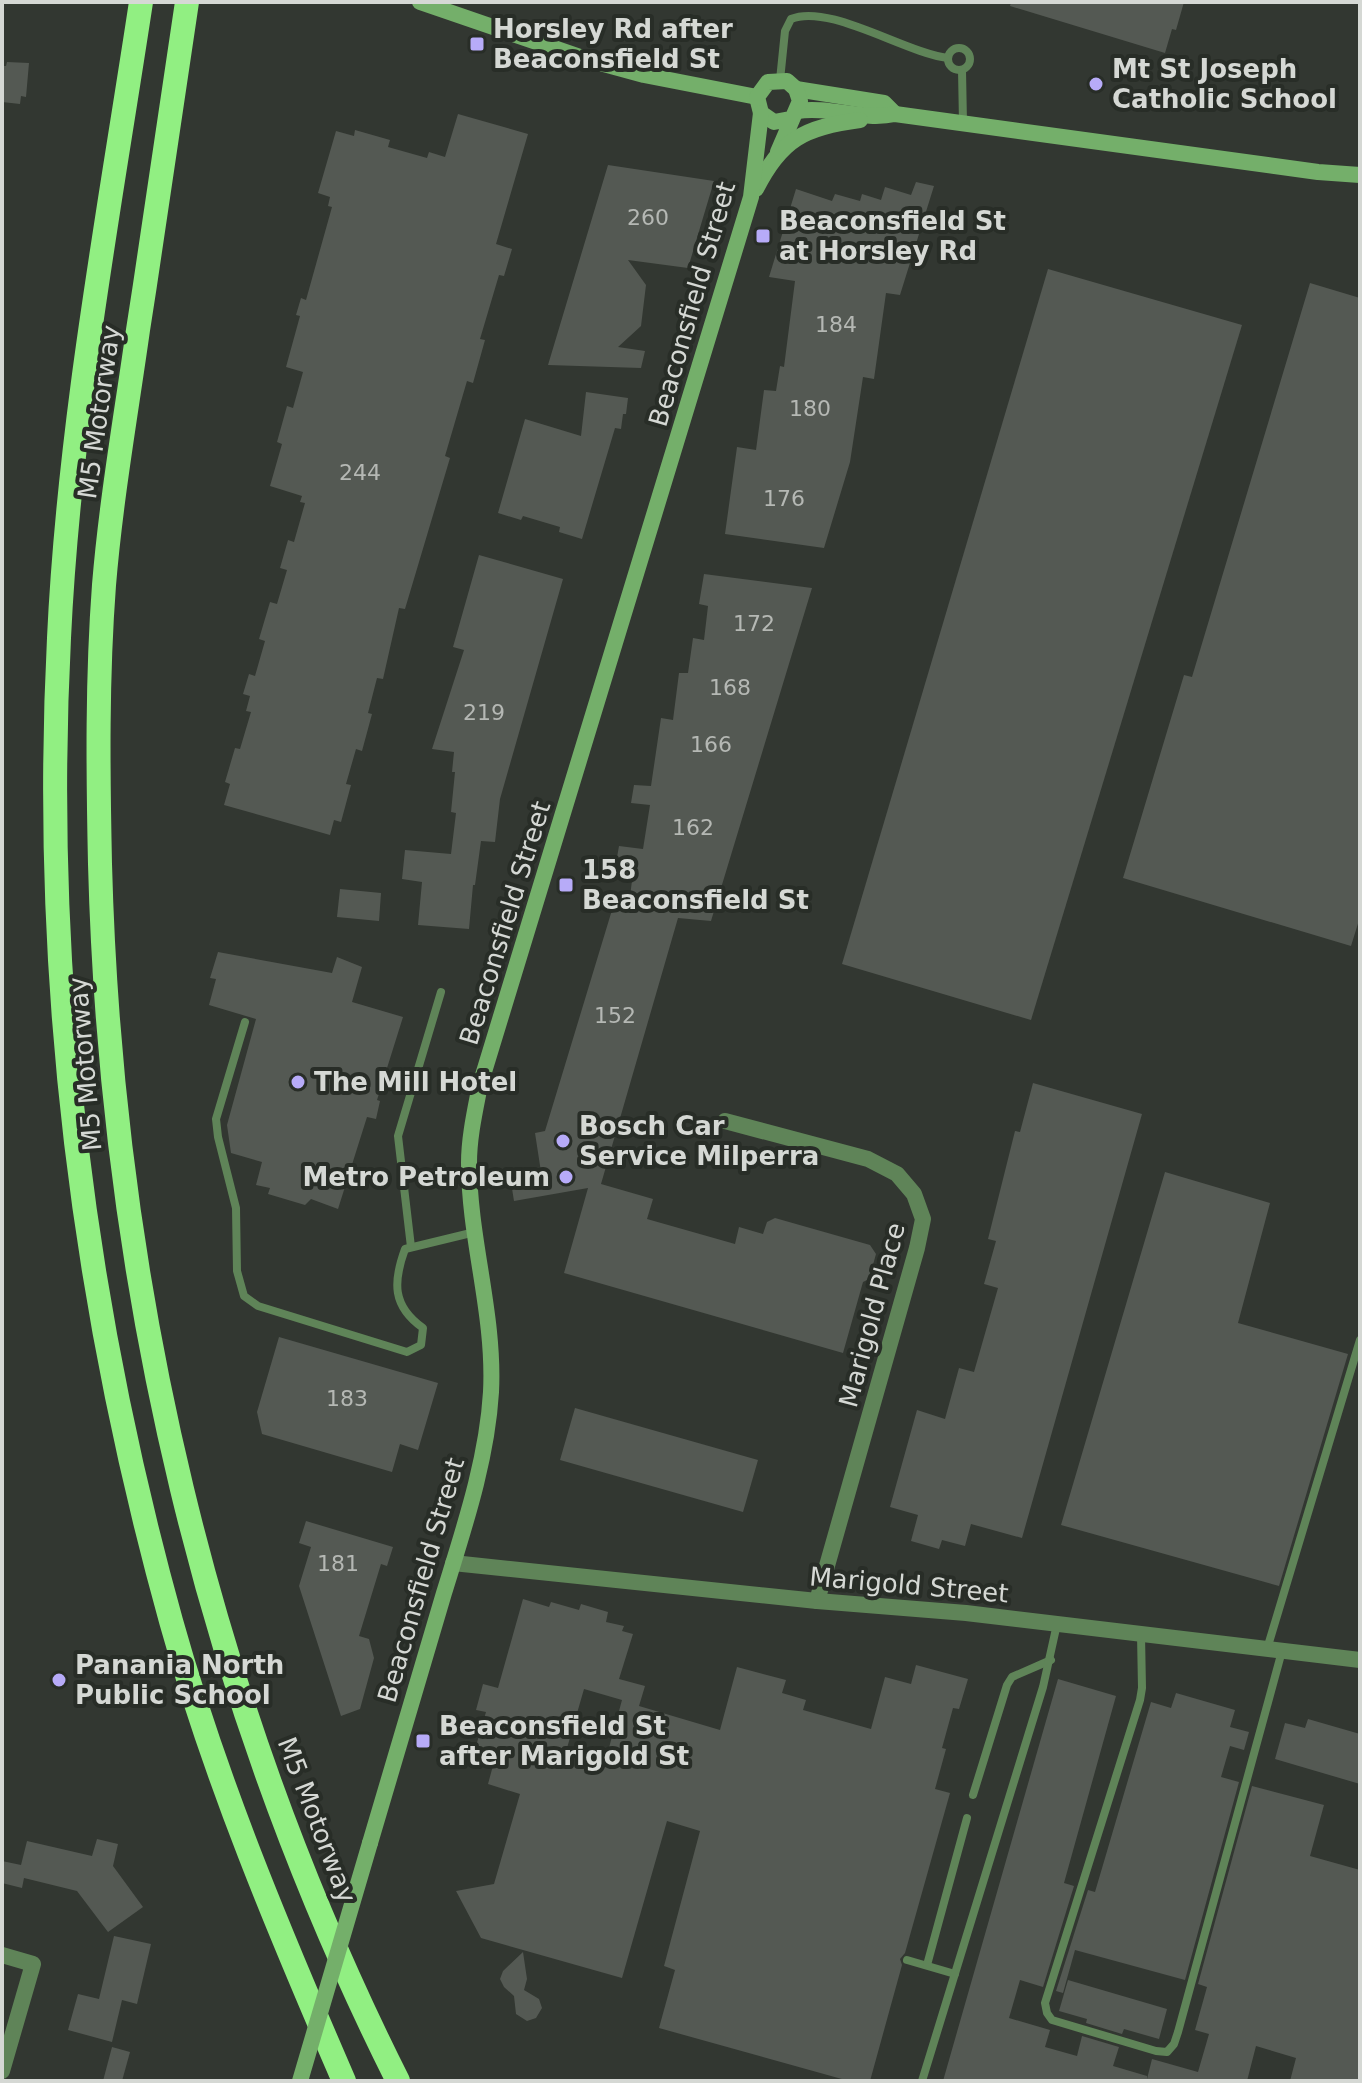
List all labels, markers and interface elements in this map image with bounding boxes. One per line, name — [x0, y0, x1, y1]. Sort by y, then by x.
place label: Horsley Rd after Beaconsfield St — [493, 14, 733, 74]
marker: Horsley Rd after Beaconsfield St — [468, 35, 486, 53]
place label: Mt St Joseph Catholic School — [1112, 54, 1337, 114]
marker: Mt St Joseph Catholic School — [1087, 75, 1105, 93]
street label: Beaconsfield Street — [643, 178, 741, 430]
house number: 260 — [627, 205, 669, 230]
place label: Beaconsfield St at Horsley Rd — [779, 206, 1006, 266]
marker: Beaconsfield St at Horsley Rd — [754, 227, 772, 245]
house number: 184 — [815, 312, 857, 337]
street label: M5 Motorway — [72, 323, 126, 501]
house number: 180 — [789, 396, 831, 421]
house number: 244 — [339, 460, 381, 485]
house number: 176 — [763, 486, 805, 511]
house number: 172 — [733, 611, 775, 636]
house number: 168 — [709, 675, 751, 700]
house number: 219 — [463, 700, 505, 725]
house number: 166 — [690, 732, 732, 757]
street label: Beaconsfield Street — [454, 797, 556, 1049]
house number: 162 — [672, 815, 714, 840]
place label: 158 Beaconsfield St — [582, 855, 809, 915]
marker: 158 Beaconsfield St — [557, 876, 575, 894]
street label: M5 Motorway — [62, 976, 108, 1152]
house number: 152 — [594, 1003, 636, 1028]
place label: The Mill Hotel — [314, 1067, 517, 1097]
marker: The Mill Hotel — [289, 1073, 307, 1091]
place label: Bosch Car Service Milperra — [579, 1111, 819, 1171]
marker: Bosch Car Service Milperra — [554, 1132, 572, 1150]
place label: Metro Petroleum — [302, 1162, 550, 1192]
marker: Metro Petroleum — [557, 1168, 575, 1186]
street label: Marigold Place — [833, 1219, 911, 1411]
house number: 183 — [326, 1386, 368, 1411]
street label: Beaconsfield Street — [372, 1454, 470, 1706]
house number: 181 — [317, 1551, 359, 1576]
street label: Marigold Street — [808, 1561, 1010, 1609]
place label: Panania North Public School — [75, 1650, 284, 1710]
marker: Panania North Public School — [50, 1671, 68, 1689]
place label: Beaconsfield St after Marigold St — [439, 1711, 689, 1771]
marker: Beaconsfield St after Marigold St — [414, 1732, 432, 1750]
street label: M5 Motorway — [272, 1733, 362, 1907]

